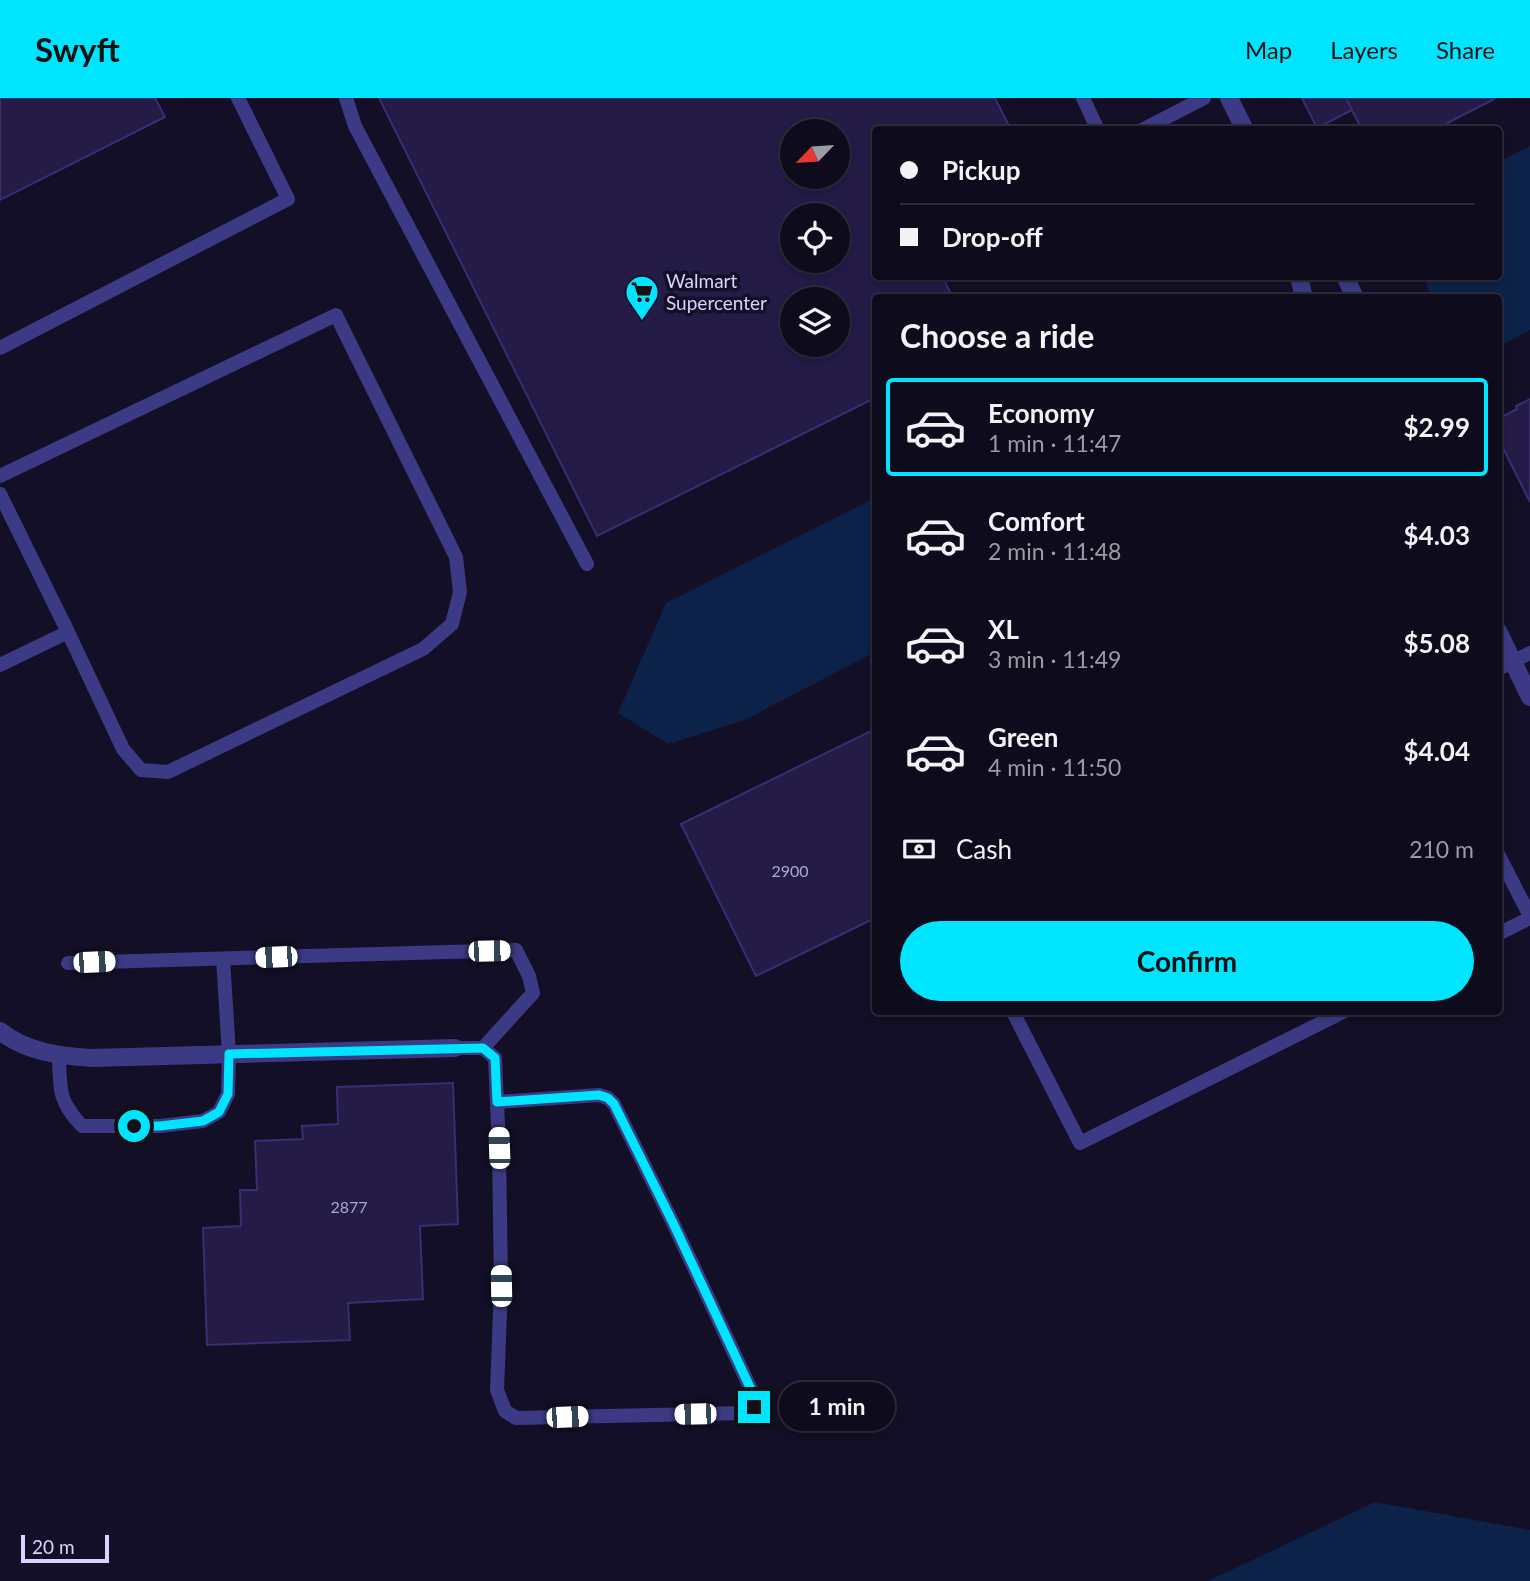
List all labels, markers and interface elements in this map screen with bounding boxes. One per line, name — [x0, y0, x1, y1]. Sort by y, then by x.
text: Swyft — [35, 29, 120, 69]
text: Map — [1245, 35, 1292, 64]
text: Layers — [1330, 35, 1398, 64]
text: Share — [1436, 35, 1495, 64]
north arrow — [780, 119, 850, 189]
map controls — [780, 119, 850, 357]
text: Pickup — [942, 154, 1021, 186]
button: locate — [780, 203, 850, 273]
text: Drop-off — [942, 221, 1043, 253]
place label: Walmart Supercenter — [666, 269, 767, 314]
supermarket icon: Walmart Supercenter — [623, 273, 661, 322]
button: layers — [780, 287, 850, 357]
text: Choose a ride — [900, 316, 1094, 355]
icon: car — [904, 396, 967, 459]
text: Economy — [988, 397, 1094, 429]
text: $2.99 — [1404, 411, 1470, 443]
text: 1 min · 11:47 — [988, 429, 1121, 457]
icon: car — [904, 504, 967, 567]
text: Comfort — [988, 505, 1085, 537]
text: $4.03 — [1404, 519, 1470, 551]
text: 2 min · 11:48 — [988, 537, 1121, 565]
icon: car — [904, 612, 967, 675]
text: XL — [988, 613, 1019, 645]
text: $5.08 — [1404, 627, 1470, 659]
text: 3 min · 11:49 — [988, 645, 1121, 673]
icon: car — [904, 720, 967, 783]
text: Green — [988, 721, 1058, 753]
text: $4.04 — [1404, 735, 1470, 767]
text: 4 min · 11:50 — [988, 753, 1121, 781]
icon: cash — [900, 830, 938, 868]
text: Cash — [956, 833, 1012, 865]
text: 210 m — [1409, 835, 1474, 863]
house number: 2900 — [771, 861, 809, 880]
button: Confirm — [900, 921, 1474, 1001]
car — [468, 940, 511, 962]
car — [255, 946, 298, 968]
car — [73, 951, 116, 973]
route start — [118, 1110, 150, 1142]
car — [488, 1127, 511, 1169]
house number: 2877 — [330, 1197, 368, 1216]
car — [491, 1265, 512, 1307]
callout: 1 min — [778, 1382, 894, 1432]
route end — [738, 1391, 770, 1423]
text: 1 min — [808, 1392, 866, 1420]
car — [674, 1403, 717, 1425]
car — [546, 1406, 589, 1428]
scale bar — [21, 1532, 108, 1564]
text: 20 m — [32, 1535, 75, 1558]

